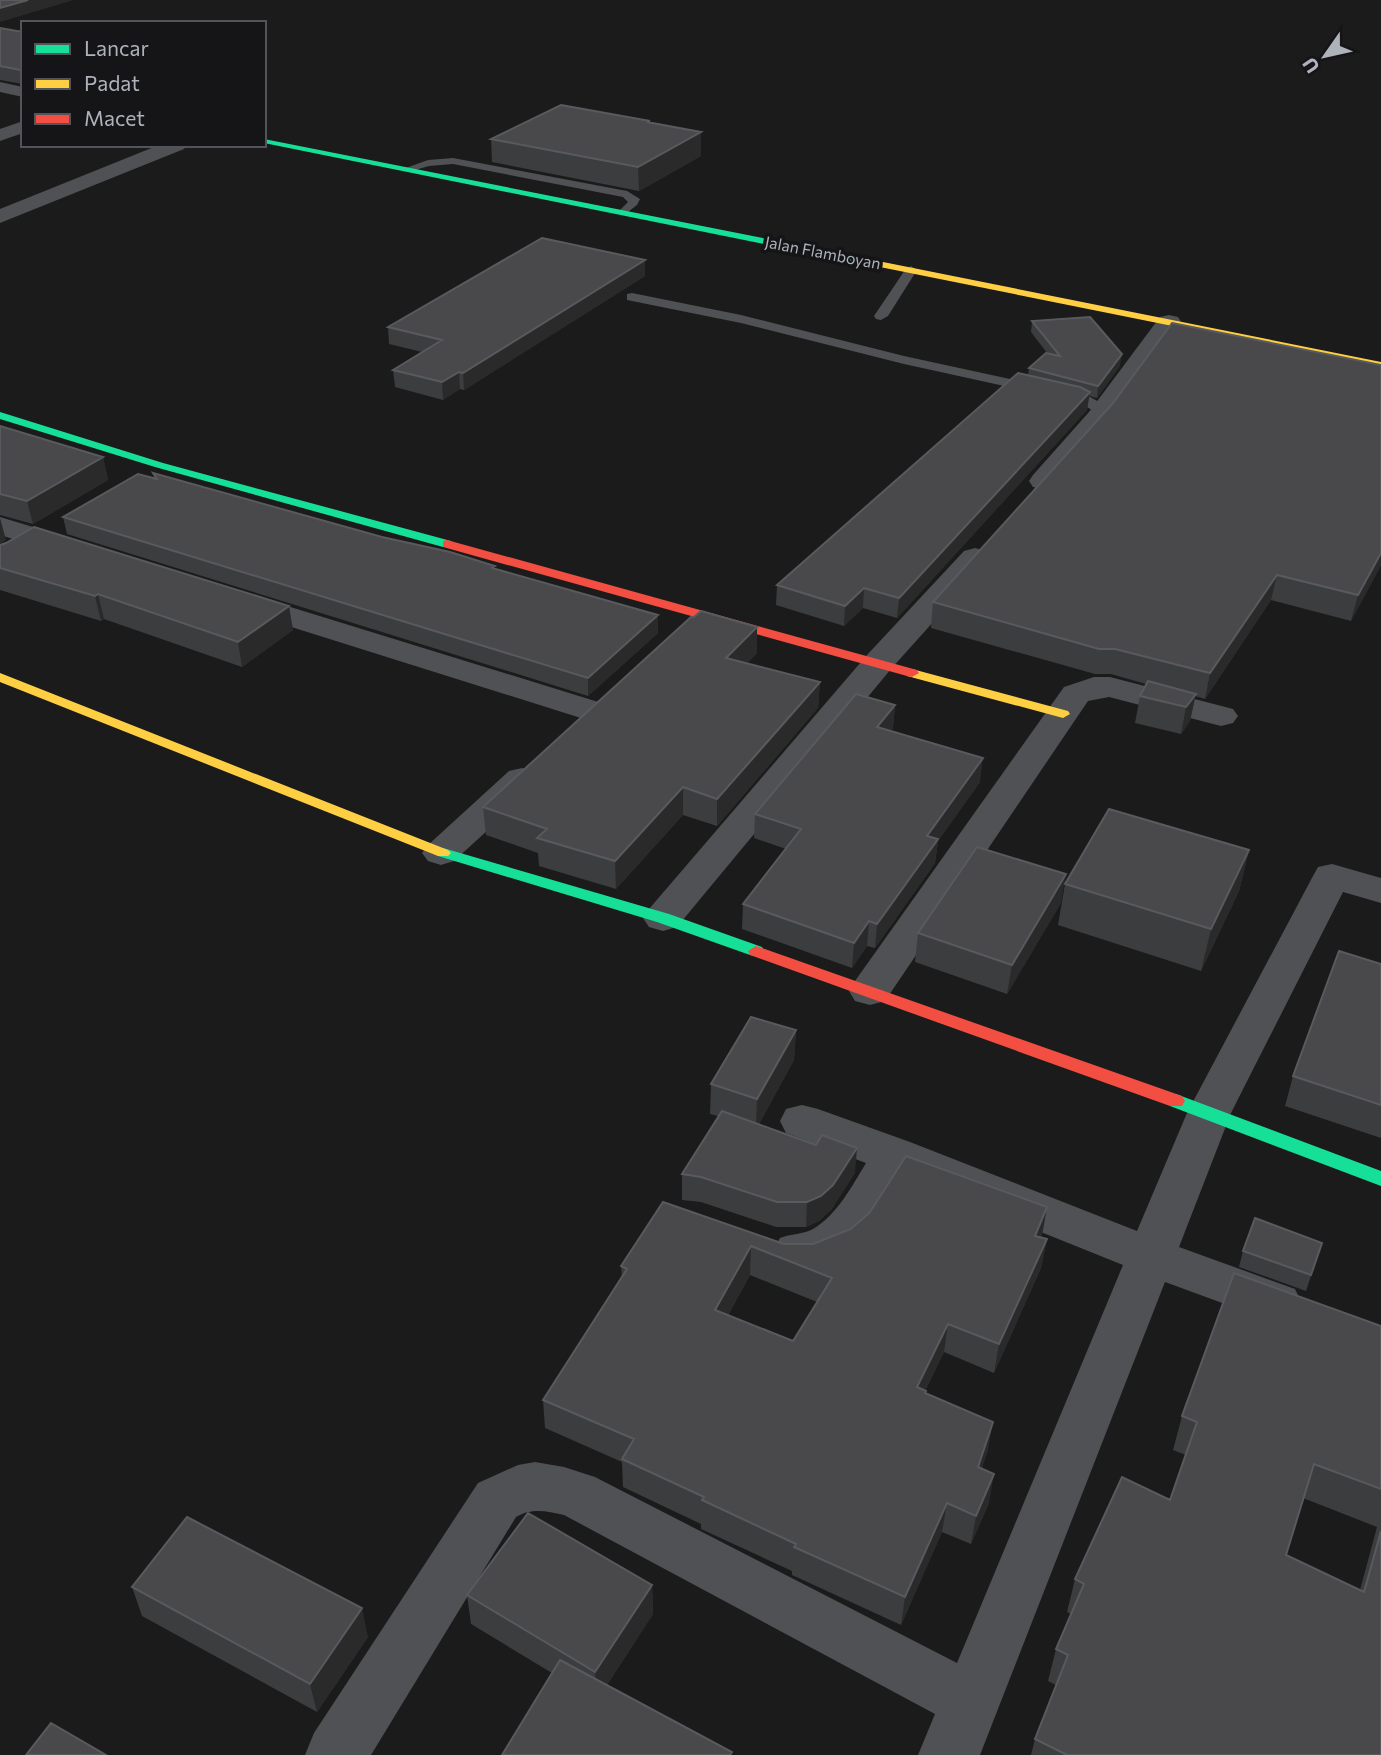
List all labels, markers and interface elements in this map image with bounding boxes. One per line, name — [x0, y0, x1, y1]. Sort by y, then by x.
legend — [21, 21, 266, 147]
north arrow — [1290, 21, 1360, 91]
text: Lancar — [84, 35, 149, 60]
text: U — [1297, 54, 1324, 78]
text: Padat — [84, 70, 140, 95]
text: Macet — [84, 105, 145, 130]
street label: Jalan Flamboyan — [763, 231, 883, 273]

